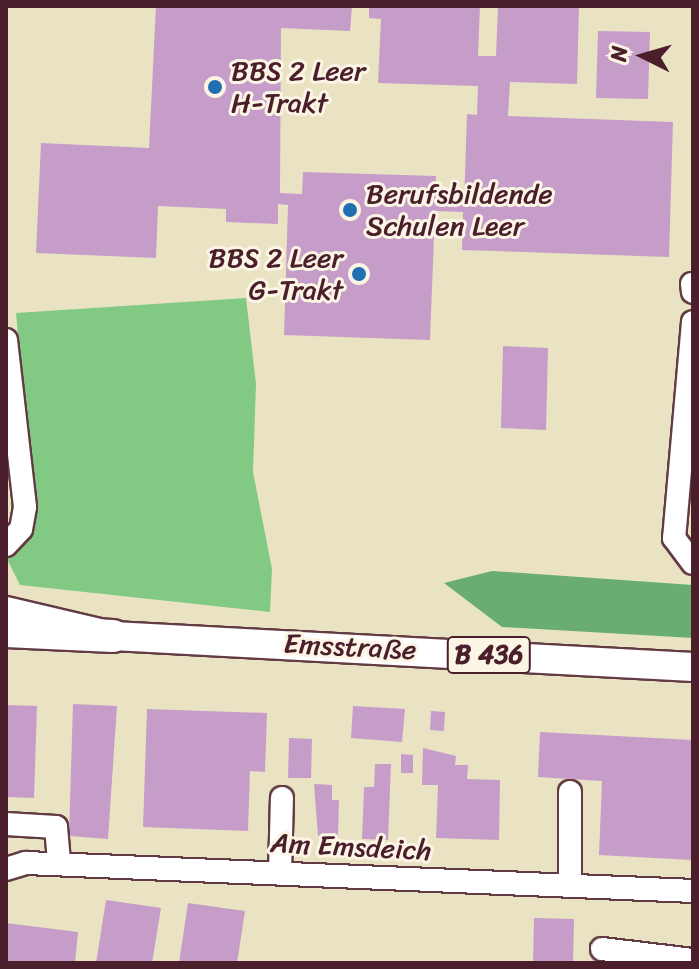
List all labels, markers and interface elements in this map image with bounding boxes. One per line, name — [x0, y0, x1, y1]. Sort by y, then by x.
north arrow — [603, 16, 683, 96]
text: N — [599, 45, 639, 63]
place label: BBS 2 Leer H-Trakt — [231, 54, 365, 120]
marker: BBS 2 Leer H-Trakt — [206, 78, 224, 96]
place label: Berufsbildende Schulen Leer — [366, 177, 553, 243]
marker: Berufsbildende Schulen Leer — [341, 201, 359, 219]
place label: BBS 2 Leer G-Trakt — [209, 241, 343, 307]
marker: BBS 2 Leer G-Trakt — [350, 265, 368, 283]
street label: Emsstraße — [283, 627, 417, 667]
road number: B 436 — [445, 633, 533, 677]
street label: Am Emsdeich — [269, 826, 433, 868]

